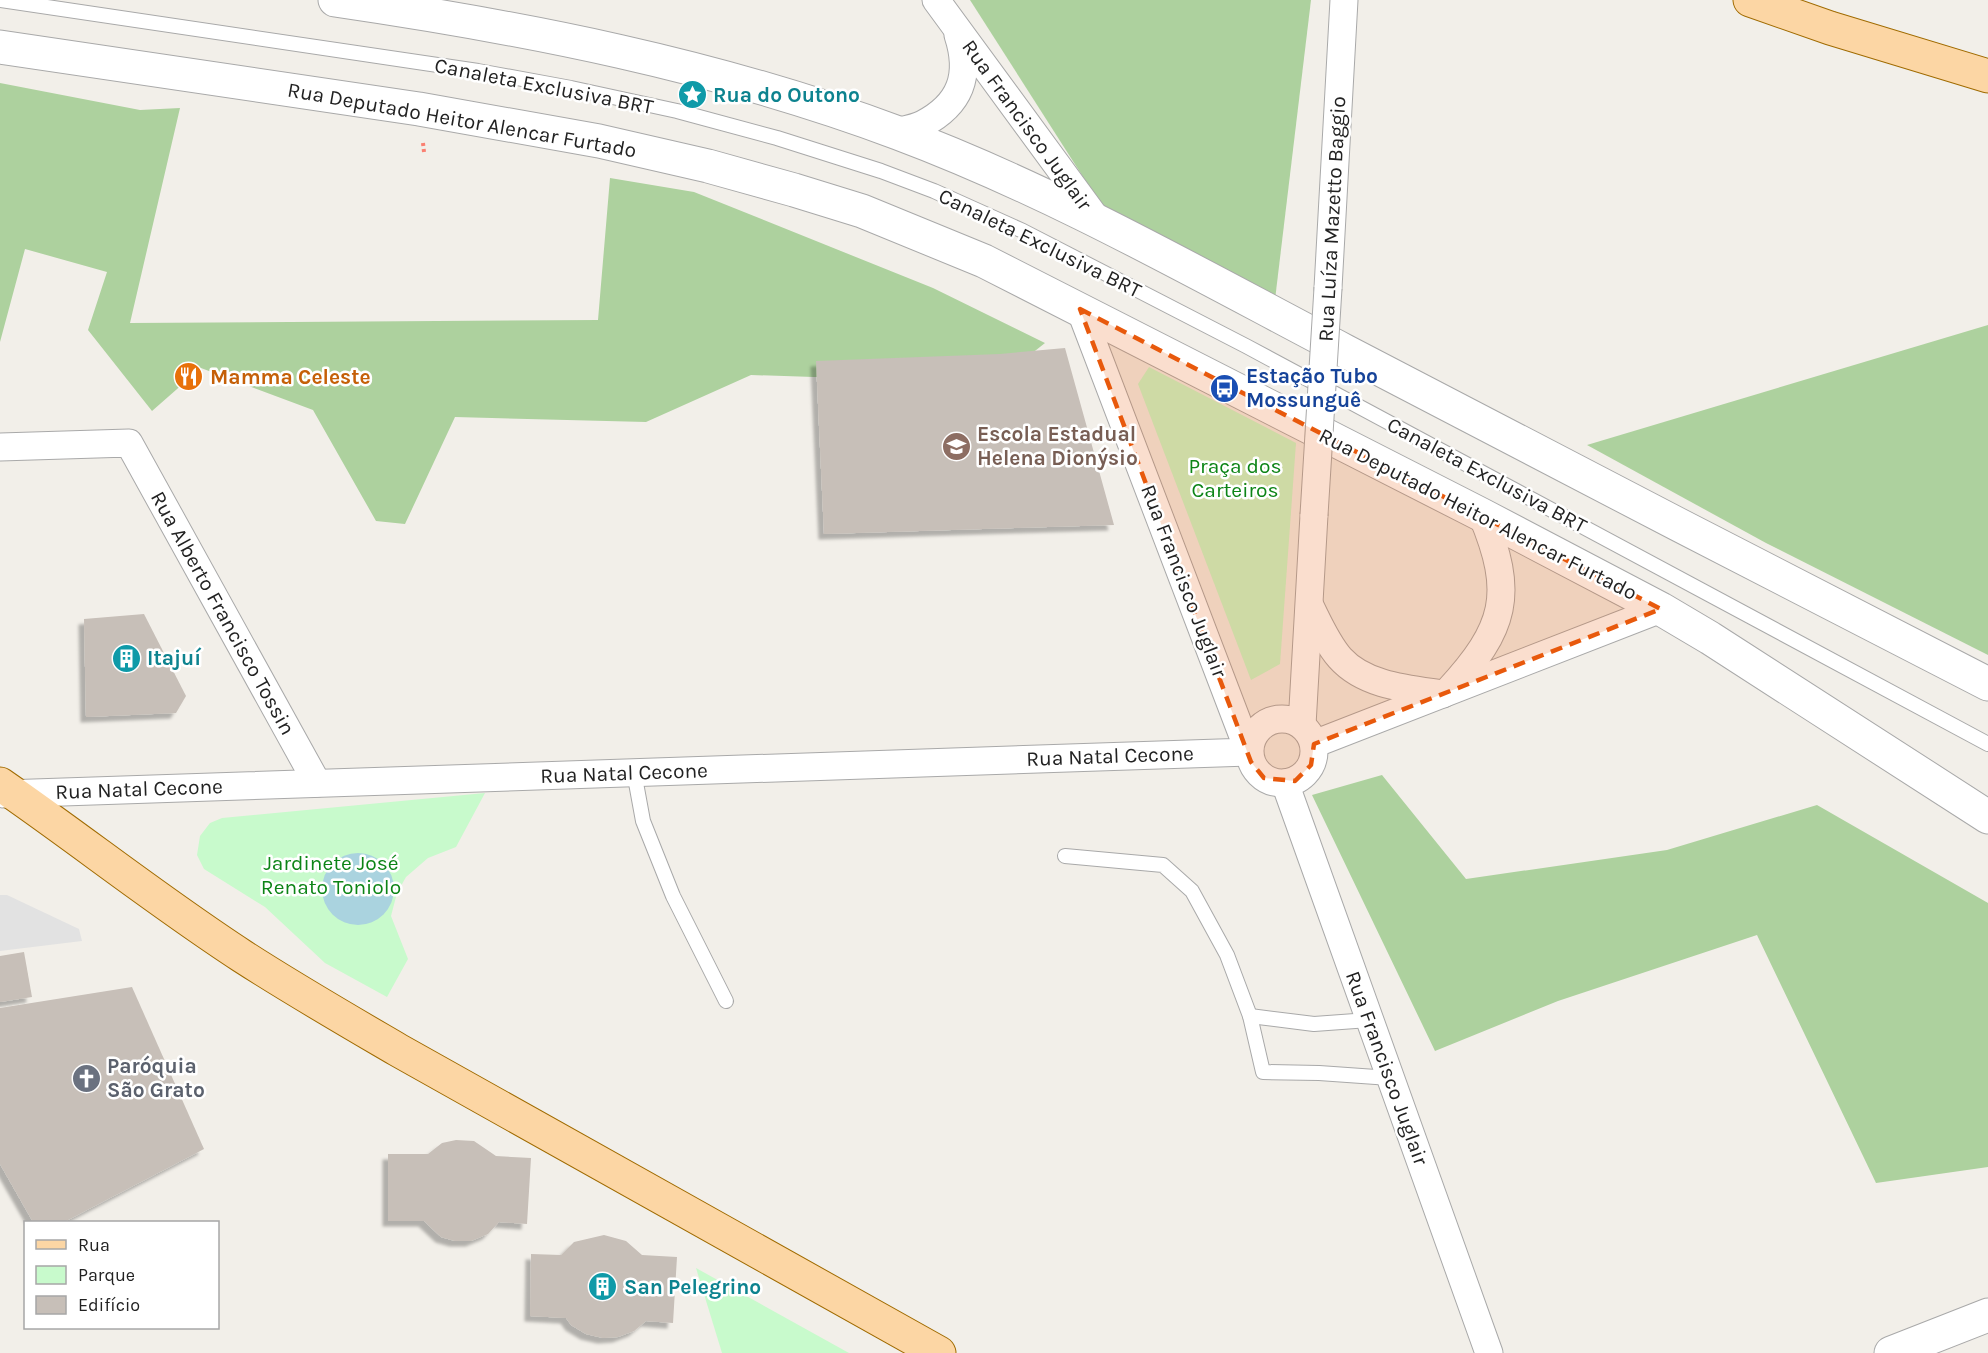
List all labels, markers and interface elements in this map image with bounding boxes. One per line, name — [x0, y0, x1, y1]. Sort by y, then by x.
street label: Rua Francisco Juglair — [957, 35, 1097, 215]
street label: Canaleta Exclusiva BRT — [432, 53, 656, 119]
street label: Rua Deputado Heitor Alencar Furtado — [286, 77, 638, 163]
place icon: Rua do Outono — [676, 79, 708, 111]
place label: Rua do Outono — [713, 83, 860, 107]
street label: Rua Luíza Mazetto Baggio — [1314, 96, 1350, 342]
street label: Canaleta Exclusiva BRT — [935, 183, 1146, 303]
restaurant icon: Mamma Celeste — [173, 361, 205, 393]
place label: Estação Tubo Mossunguê — [1246, 364, 1378, 412]
place label: Mamma Celeste — [210, 365, 371, 389]
bus stop icon: Estação Tubo Mossunguê — [1209, 372, 1241, 404]
street label: Canaleta Exclusiva BRT — [1383, 412, 1591, 538]
place label: Escola Estadual Helena Dionýsio — [977, 422, 1138, 470]
street label: Rua Deputado Heitor Alencar Furtado — [1315, 423, 1641, 605]
school or university icon: Escola Estadual Helena Dionýsio — [940, 430, 972, 462]
park label: Praça dos Carteiros — [1188, 454, 1282, 502]
street label: Rua Francisco Juglair — [1136, 481, 1232, 681]
street label: Rua Alberto Francisco Tossin — [146, 487, 300, 739]
building icon: Itajuí — [110, 642, 142, 674]
place label: Itajuí — [147, 646, 202, 670]
street label: Rua Natal Cecone — [1026, 741, 1194, 771]
street label: Rua Natal Cecone — [540, 758, 708, 788]
street label: Rua Natal Cecone — [55, 774, 223, 804]
park label: Jardinete José Renato Toniolo — [261, 851, 401, 899]
street label: Rua Francisco Juglair — [1341, 968, 1433, 1169]
place label: Paróquia São Grato — [107, 1054, 205, 1102]
church icon: Paróquia São Grato — [70, 1062, 102, 1094]
legend — [24, 1221, 219, 1329]
text: Rua — [78, 1234, 110, 1256]
text: Parque — [78, 1264, 135, 1286]
building icon: San Pelegrino — [587, 1271, 619, 1303]
place label: San Pelegrino — [624, 1275, 761, 1299]
text: Edifício — [78, 1294, 140, 1316]

